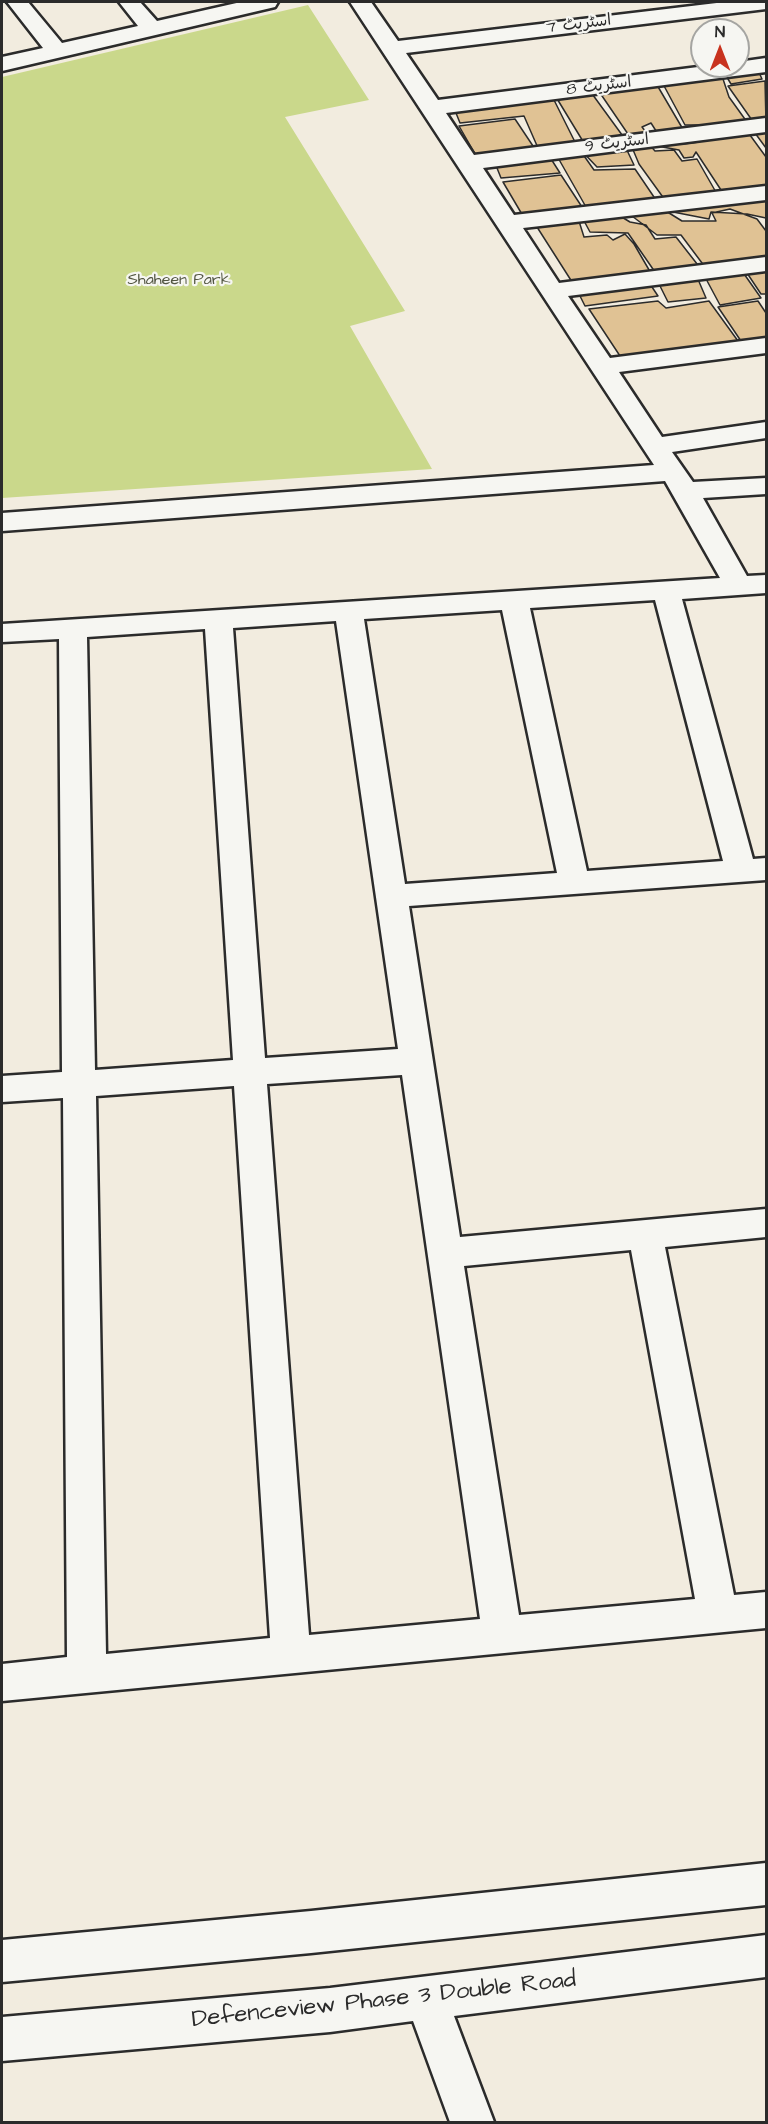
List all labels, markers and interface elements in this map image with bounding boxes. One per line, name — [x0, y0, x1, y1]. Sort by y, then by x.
street label: اسٹریٹ 7 — [546, 12, 612, 38]
north arrow — [690, 18, 750, 78]
text: N — [715, 21, 725, 43]
street label: اسٹریٹ 8 — [565, 73, 633, 101]
street label: اسٹریٹ 9 — [584, 131, 650, 157]
park label: Shaheen Park — [128, 271, 230, 291]
street label: Defenceview Phase 3 Double Road — [190, 1966, 578, 2036]

